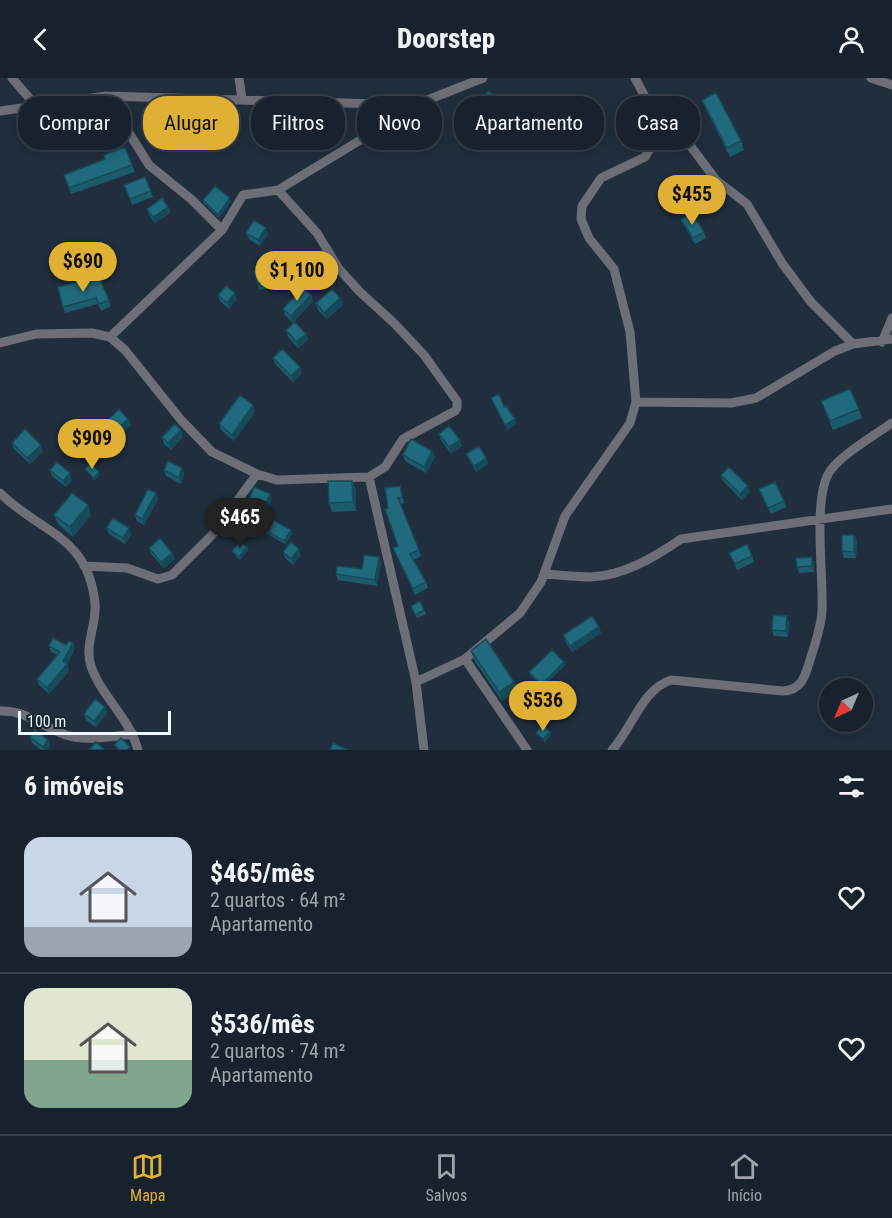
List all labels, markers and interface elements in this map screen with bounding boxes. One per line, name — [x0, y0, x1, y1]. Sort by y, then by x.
icon: back — [24, 23, 57, 56]
text: Doorstep — [397, 23, 495, 55]
icon: person — [835, 23, 868, 56]
chip: Comprar — [18, 96, 131, 150]
chip: Alugar — [143, 96, 239, 150]
chip: Filtros — [251, 96, 345, 150]
chip: Novo — [357, 96, 442, 150]
chip: Apartamento — [454, 96, 604, 150]
chip: Casa — [616, 96, 700, 150]
pin: $455 — [656, 175, 728, 226]
text: $455 — [672, 182, 712, 206]
pin: $690 — [47, 242, 119, 293]
text: $690 — [63, 249, 103, 273]
pin: $1,100 — [248, 251, 346, 302]
text: $1,100 — [269, 258, 325, 282]
pin: $909 — [56, 419, 128, 470]
text: $909 — [72, 426, 112, 450]
pin: $465 — [204, 498, 276, 549]
text: $465 — [220, 505, 260, 529]
north arrow — [819, 678, 873, 732]
map controls — [819, 678, 873, 732]
pin: $536 — [507, 681, 579, 732]
text: $536 — [523, 688, 563, 712]
scale bar — [18, 708, 171, 736]
text: 100 m — [27, 712, 66, 731]
icon: filters — [835, 770, 868, 803]
text: 6 imóveis — [24, 771, 124, 801]
text: $465/mês — [210, 858, 315, 888]
icon: home — [72, 861, 144, 933]
icon: heart — [835, 881, 868, 914]
text: 2 quartos · 64 m² — [210, 888, 345, 912]
text: Apartamento — [210, 912, 313, 936]
text: $536/mês — [210, 1009, 315, 1039]
icon: home — [72, 1012, 144, 1084]
icon: heart — [835, 1032, 868, 1065]
text: 2 quartos · 74 m² — [210, 1039, 345, 1063]
text: Apartamento — [210, 1063, 313, 1087]
tab: Mapa — [130, 1150, 165, 1205]
tab: Salvos — [426, 1150, 467, 1205]
tab: Início — [727, 1150, 762, 1205]

